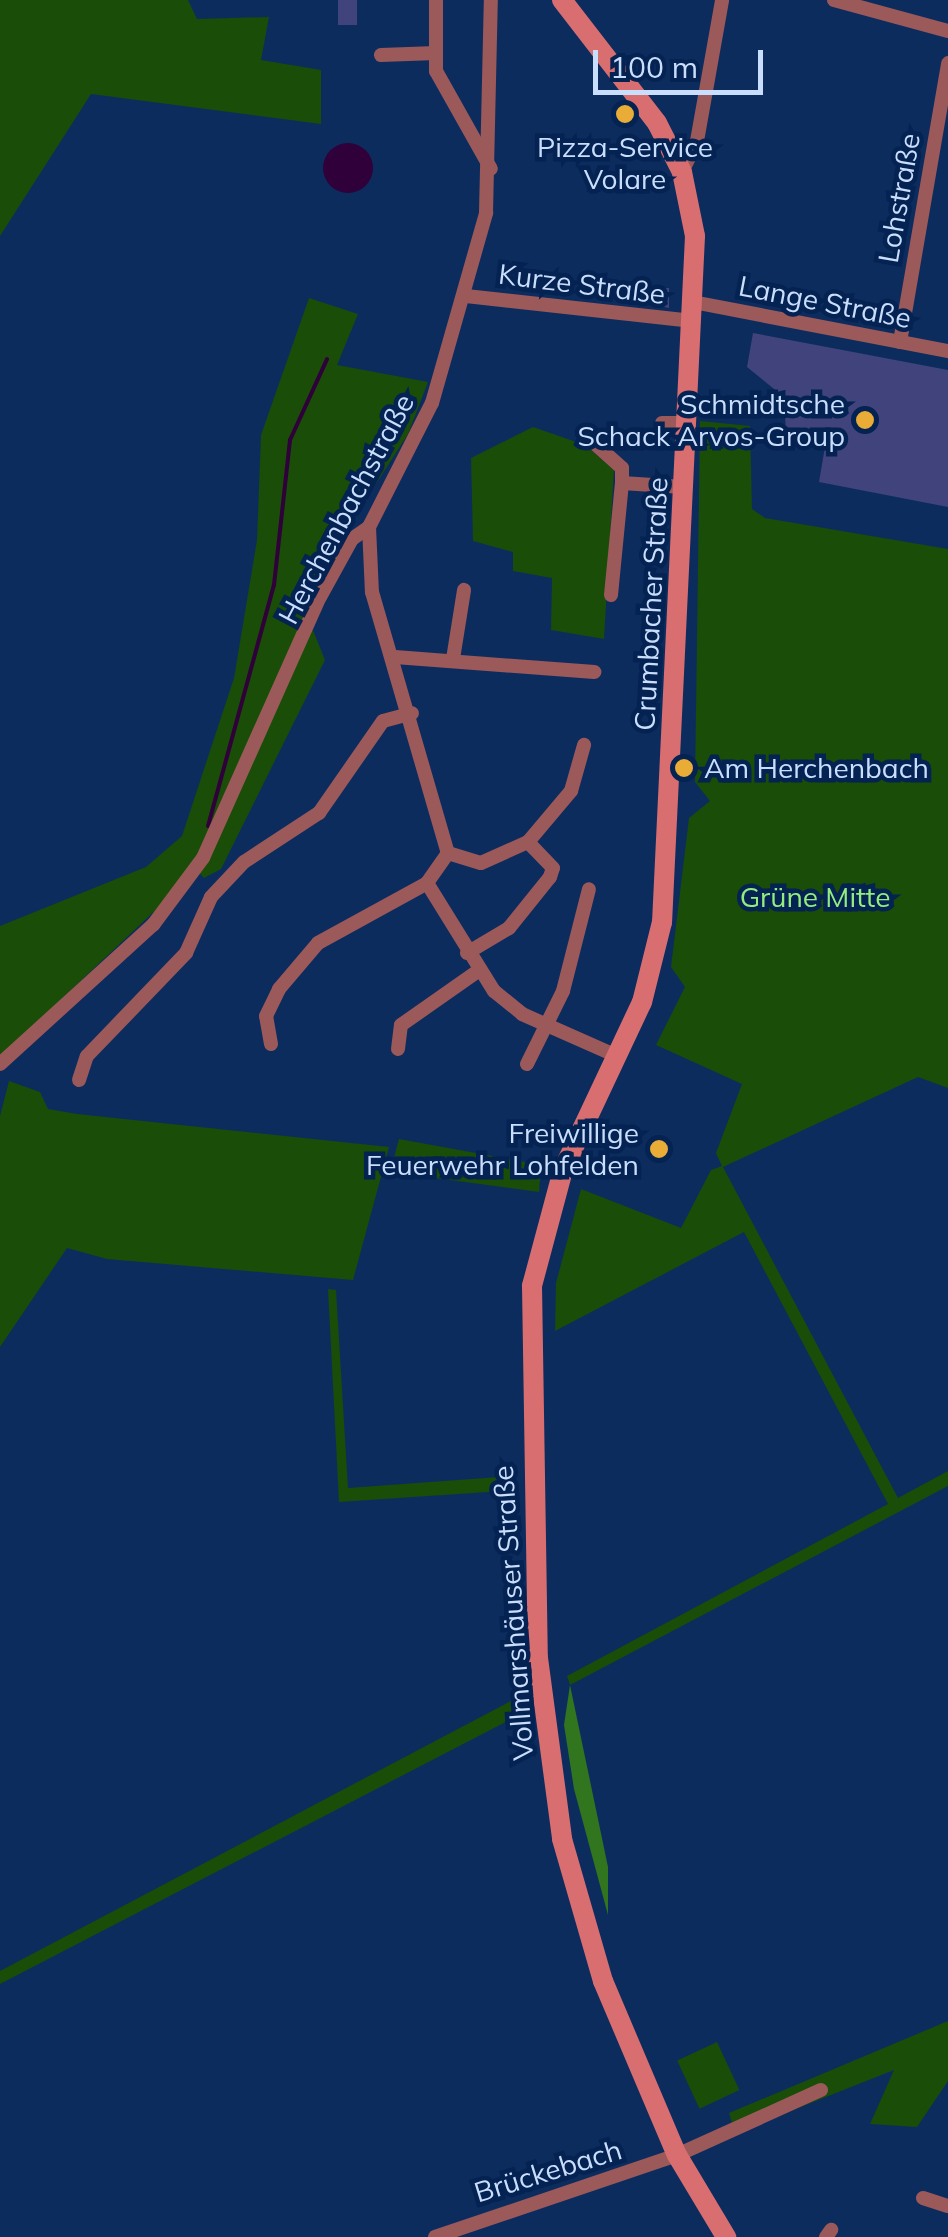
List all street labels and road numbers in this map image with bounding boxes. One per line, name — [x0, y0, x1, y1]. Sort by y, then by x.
street label: Lohstraße — [871, 131, 927, 265]
street label: Kurze Straße — [497, 257, 667, 311]
street label: Lange Straße — [736, 269, 914, 335]
street label: Herchenbachstraße — [271, 388, 421, 630]
street label: Crumbacher Straße — [628, 476, 674, 732]
street label: Vollmarshäuser Straße — [486, 1464, 540, 1762]
street label: Brückebach — [470, 2133, 626, 2209]

